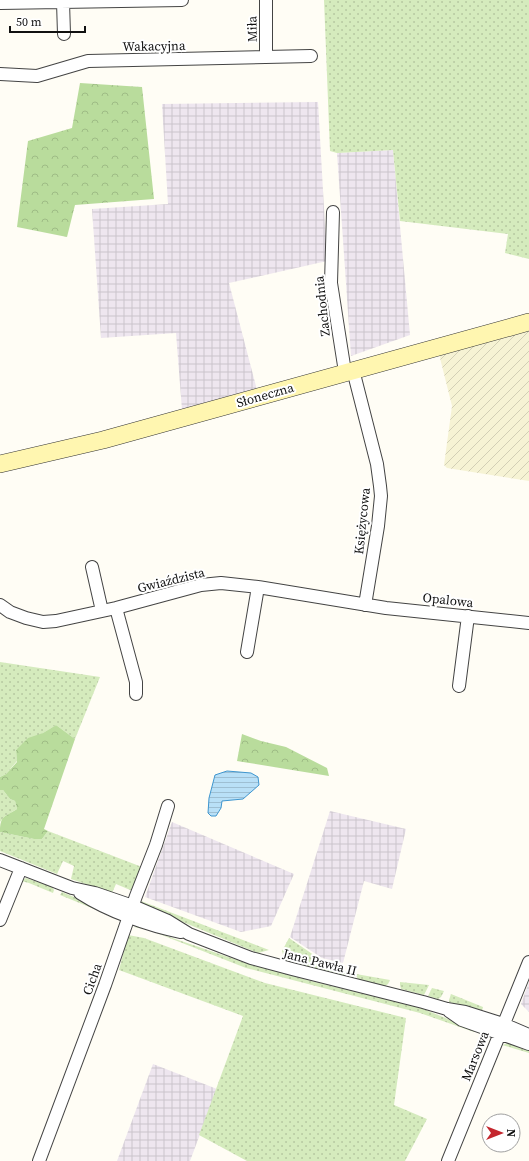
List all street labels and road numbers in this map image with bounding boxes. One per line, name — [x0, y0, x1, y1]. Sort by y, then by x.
street label: Miła — [243, 15, 261, 42]
street label: Wakacyjna — [122, 37, 186, 55]
street label: Zachodnia — [310, 275, 334, 337]
street label: Słoneczna — [234, 379, 296, 411]
street label: Księżycowa — [350, 486, 374, 555]
street label: Gwiaździsta — [136, 563, 207, 597]
street label: Opalowa — [422, 589, 474, 611]
street label: Jana Pawła II — [280, 944, 359, 979]
street label: Cicha — [78, 960, 106, 997]
street label: Marsowa — [457, 1028, 493, 1084]

